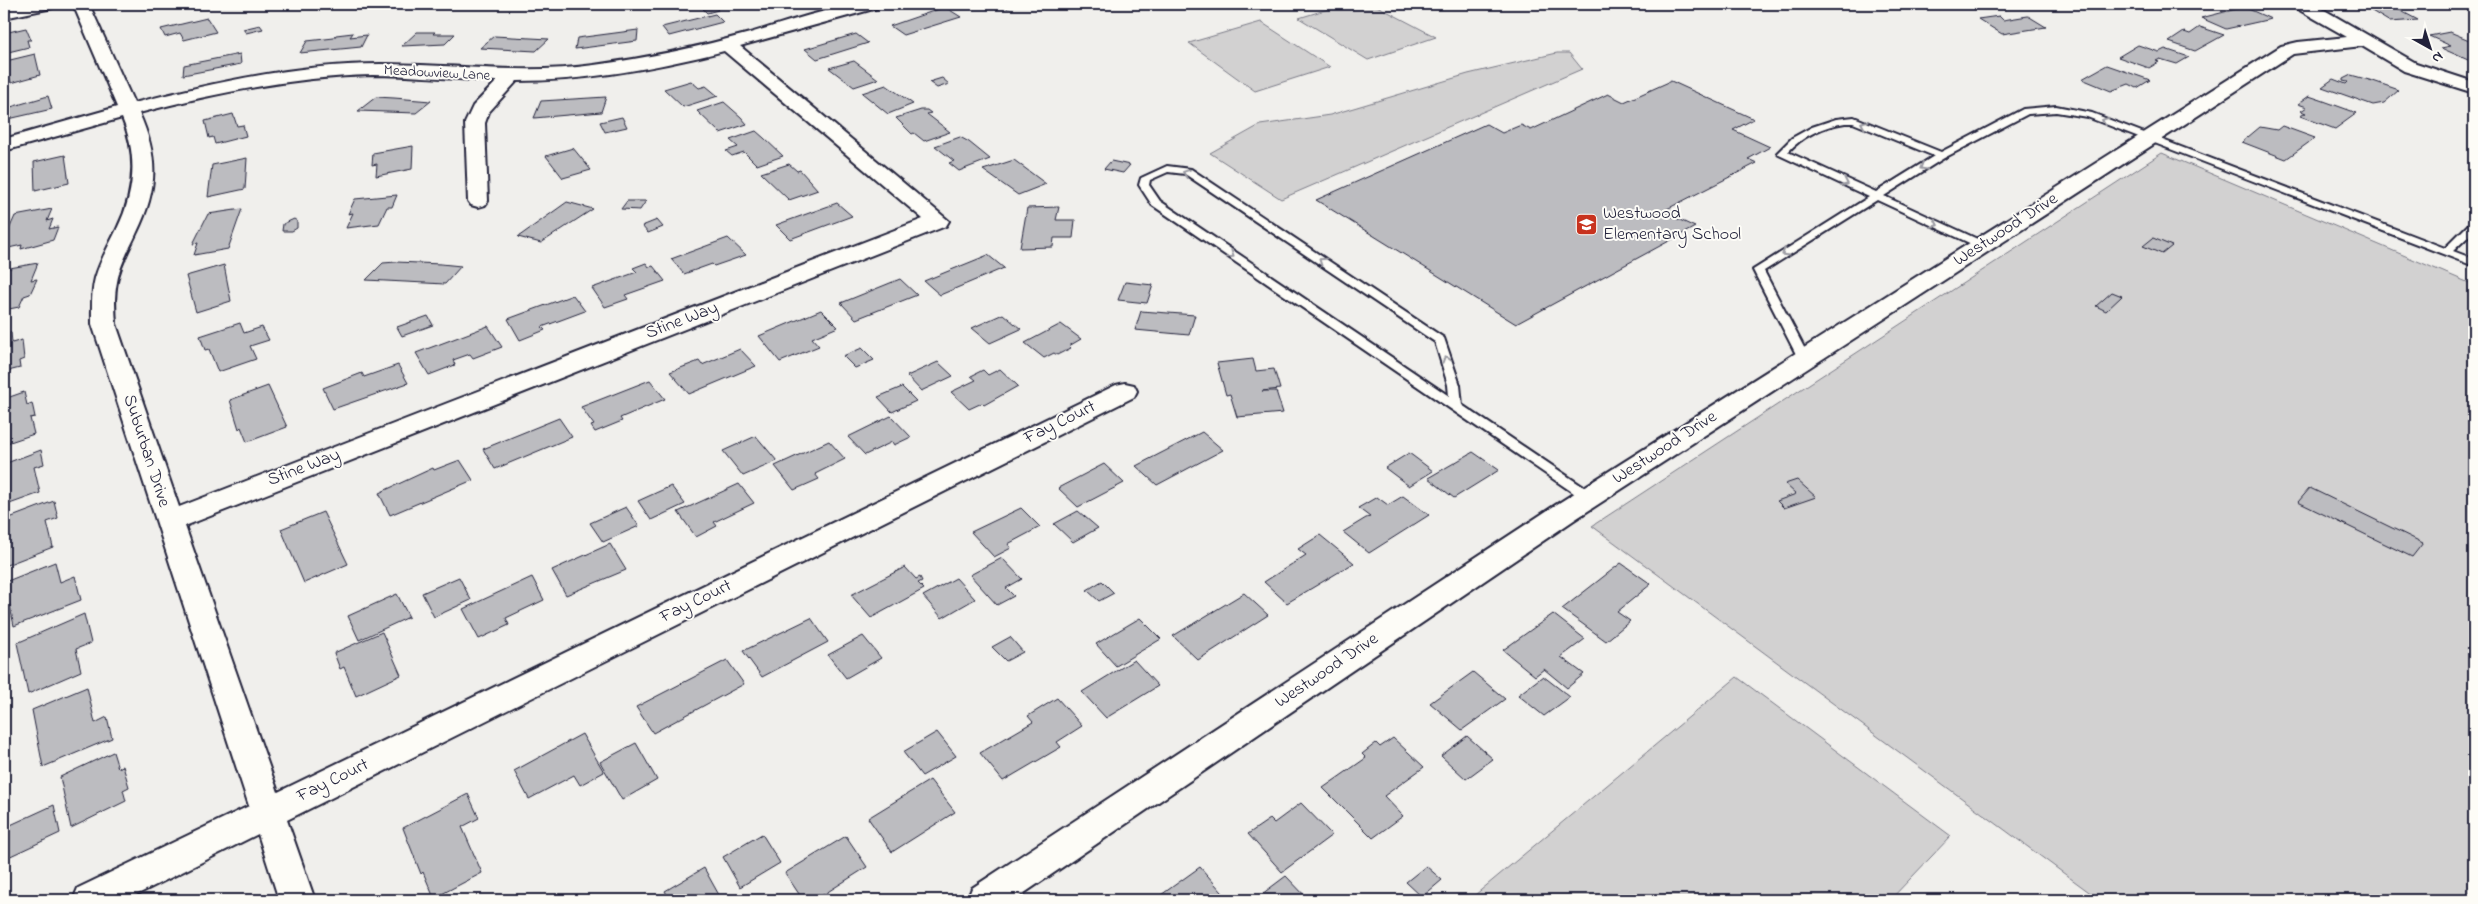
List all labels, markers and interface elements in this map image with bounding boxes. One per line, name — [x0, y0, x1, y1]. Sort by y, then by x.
north arrow — [2406, 22, 2456, 72]
text: N — [2427, 46, 2448, 68]
street label: Meadowview Lane — [383, 59, 491, 87]
one-way arrow — [2101, 117, 2110, 127]
one-way arrow — [1860, 120, 1869, 131]
one-way arrow — [1920, 161, 1929, 171]
one-way arrow — [1182, 169, 1191, 179]
one-way arrow — [1840, 177, 1849, 187]
street label: Westwood Drive — [1949, 186, 2064, 274]
place label: Westwood Elementary School — [1603, 201, 1741, 248]
school or university icon: Westwood Elementary School — [1575, 212, 1599, 236]
one-way arrow — [1930, 218, 1939, 229]
one-way arrow — [1782, 246, 1791, 256]
one-way arrow — [1226, 248, 1235, 258]
one-way arrow — [1318, 258, 1328, 267]
street label: Stine Way — [642, 295, 722, 347]
one-way arrow — [1442, 356, 1452, 364]
street label: Suburban Drive — [116, 391, 177, 512]
street label: Fay Court — [1019, 394, 1100, 452]
street label: Westwood Drive — [1608, 404, 1723, 492]
street label: Stine Way — [264, 442, 344, 494]
street label: Fay Court — [655, 573, 736, 631]
street label: Westwood Drive — [1270, 626, 1385, 715]
street label: Fay Court — [292, 752, 373, 810]

